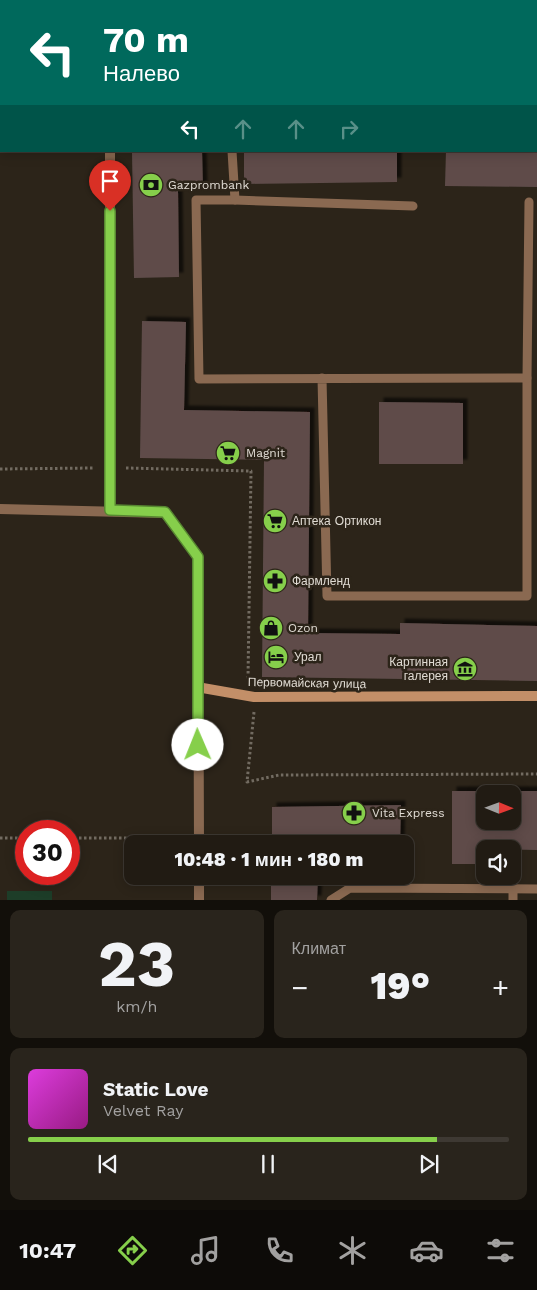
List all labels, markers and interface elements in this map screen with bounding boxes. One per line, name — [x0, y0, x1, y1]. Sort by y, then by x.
text: 70 m — [103, 19, 189, 61]
icon: left — [20, 20, 85, 85]
text: Налево — [103, 61, 180, 86]
icon: left — [176, 115, 204, 143]
icon: ahead — [229, 115, 257, 143]
icon: ahead — [282, 115, 310, 143]
icon: right — [335, 115, 363, 143]
pin — [89, 160, 131, 211]
icon: arrive — [96, 167, 124, 195]
bank icon: Gazprombank — [138, 172, 164, 198]
place label: Gazprombank — [168, 178, 249, 192]
supermarket icon: Magnit — [215, 440, 241, 466]
place label: Magnit — [246, 446, 285, 460]
supermarket icon: Аптека Ортикон — [262, 508, 288, 534]
place label: Аптека Ортикон — [292, 514, 381, 528]
pharmacy icon: Фармленд — [262, 568, 288, 594]
place label: Фармленд — [292, 574, 350, 588]
shop icon: Ozon — [258, 615, 284, 641]
place label: Ozon — [288, 621, 318, 635]
hotel icon: Урал — [263, 644, 289, 670]
place label: Урал — [294, 650, 321, 664]
place label: Картинная галерея — [389, 655, 448, 683]
museum icon: Картинная галерея — [452, 656, 478, 682]
street label: Первомайская улица — [248, 675, 367, 691]
position arrow — [171, 718, 223, 770]
north arrow — [476, 785, 521, 830]
map controls — [476, 785, 521, 885]
pharmacy icon: Vita Express — [341, 800, 367, 826]
place label: Vita Express — [372, 806, 444, 820]
speed limit sign: 30 — [15, 820, 80, 885]
button: sound — [476, 840, 521, 885]
text: 10:48 · 1 мин · 180 m — [175, 848, 363, 871]
text: 23 — [98, 926, 175, 1002]
text: Климат — [292, 939, 346, 958]
text: 19° — [370, 964, 430, 1008]
text: − — [292, 971, 308, 1004]
text: + — [492, 971, 509, 1004]
text: km/h — [116, 997, 157, 1016]
text: Static Love — [103, 1078, 208, 1101]
text: Velvet Ray — [103, 1101, 183, 1120]
icon: previous — [94, 1150, 122, 1178]
icon: pause — [254, 1150, 282, 1178]
icon: next — [415, 1150, 443, 1178]
icon: directions — [115, 1233, 150, 1268]
icon: music — [188, 1233, 223, 1268]
icon: phone — [262, 1233, 297, 1268]
icon: climate — [335, 1233, 370, 1268]
icon: car — [409, 1233, 444, 1268]
icon: filters — [483, 1233, 518, 1268]
text: 10:47 — [19, 1238, 76, 1263]

